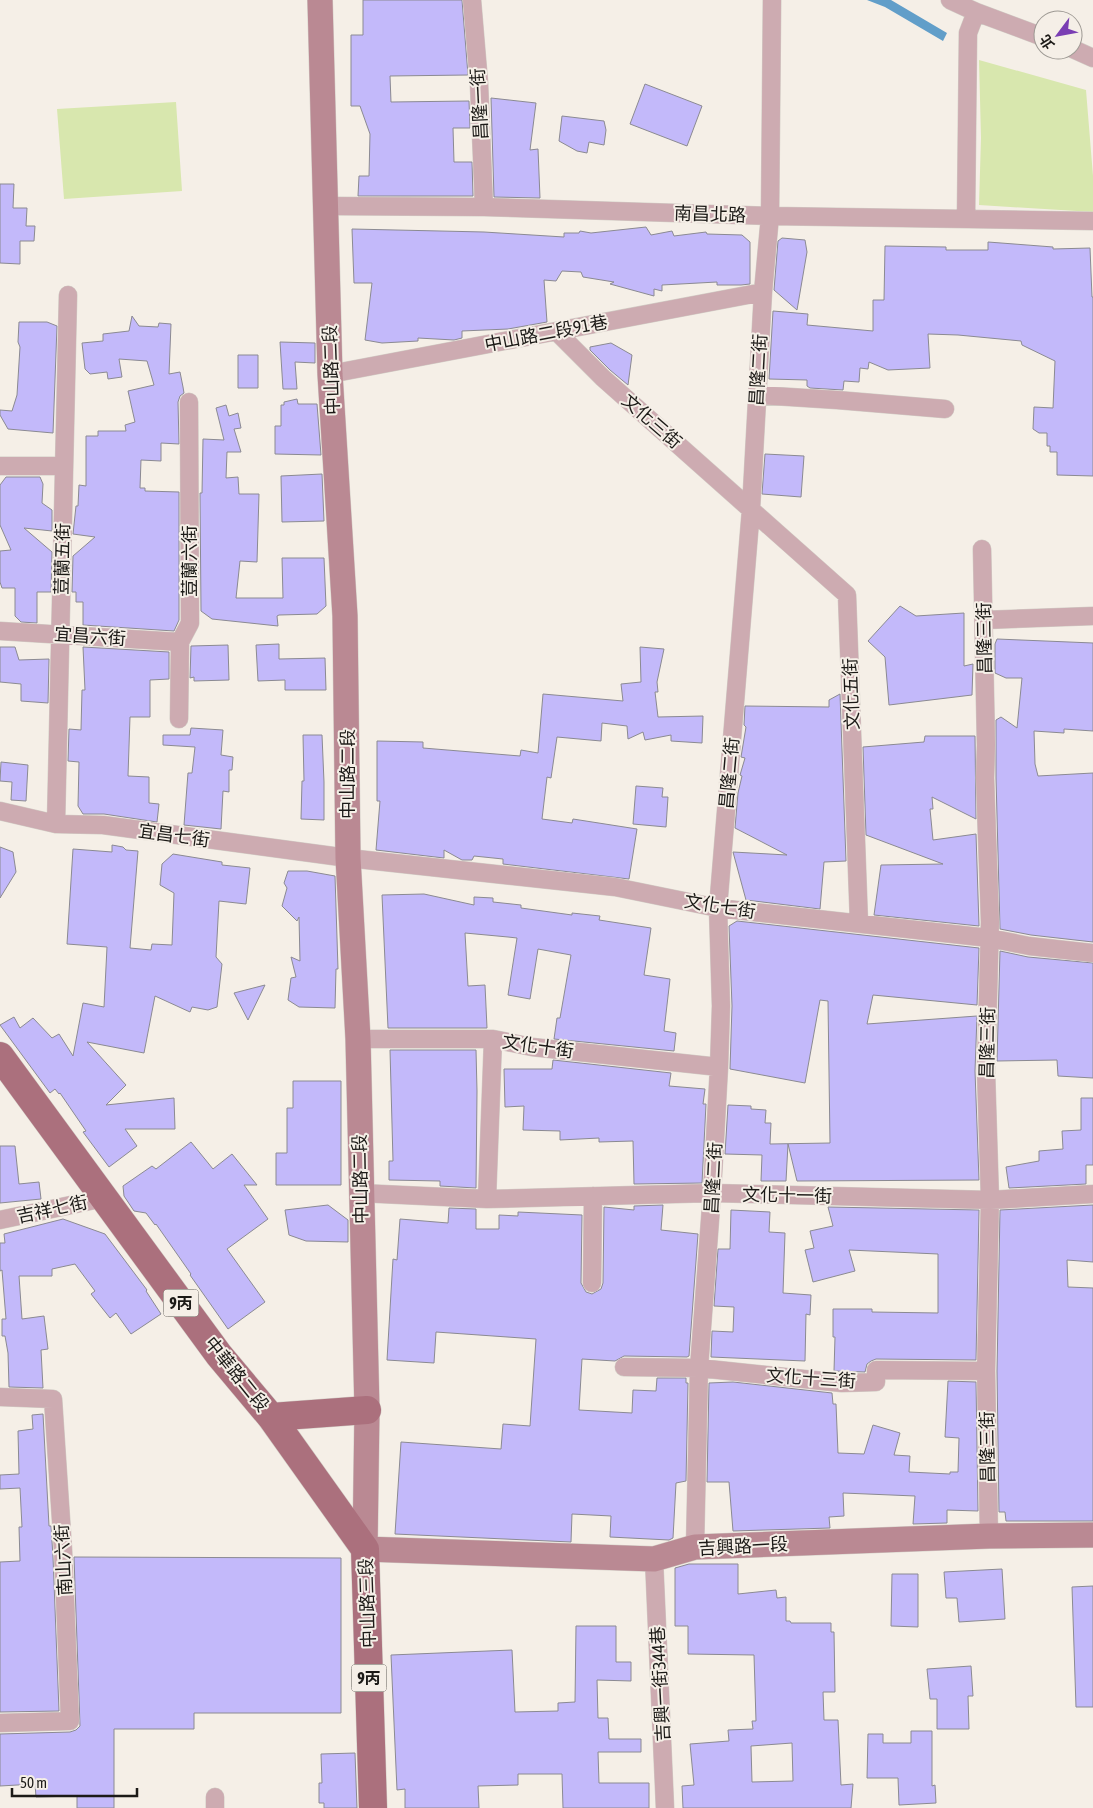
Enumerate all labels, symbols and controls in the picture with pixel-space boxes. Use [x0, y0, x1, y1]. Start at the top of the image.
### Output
north arrow [1033, 10, 1083, 60]
text: 北 [1036, 32, 1057, 52]
street label: 昌隆一街 [467, 67, 491, 141]
street label: 南昌北路 [674, 202, 746, 226]
street label: 中山路二段91巷 [483, 311, 609, 355]
street label: 中山路二段 [319, 325, 343, 415]
street label: 昌隆二街 [746, 333, 770, 407]
street label: 文化三街 [618, 389, 686, 453]
street label: 荳蘭五街 [51, 523, 73, 595]
street label: 荳蘭六街 [179, 525, 200, 597]
street label: 昌隆三街 [973, 602, 995, 674]
street label: 宜昌六街 [53, 623, 127, 649]
street label: 文化五街 [839, 658, 863, 730]
street label: 中山路二段 [337, 729, 358, 819]
street label: 昌隆二街 [715, 736, 743, 810]
street label: 宜昌七街 [137, 820, 211, 850]
street label: 文化七街 [683, 890, 757, 922]
street label: 昌隆三街 [976, 1007, 998, 1079]
street label: 文化十街 [501, 1031, 575, 1061]
street label: 中山路二段 [349, 1134, 371, 1224]
street label: 昌隆二街 [701, 1141, 725, 1215]
street label: 文化十一街 [742, 1184, 832, 1206]
street label: 吉祥七街 [15, 1191, 89, 1227]
road number: 9丙 [164, 1290, 198, 1316]
street label: 中華路二段 [201, 1332, 273, 1416]
street label: 文化十三街 [765, 1364, 857, 1392]
street label: 昌隆三街 [976, 1411, 998, 1483]
street label: 南山六街 [51, 1523, 75, 1597]
street label: 吉興路一段 [698, 1533, 788, 1559]
street label: 中山路三段 [355, 1558, 379, 1648]
street label: 吉興一街344巷 [646, 1626, 674, 1742]
road number: 9丙 [352, 1665, 386, 1692]
scale bar [12, 1766, 138, 1798]
text: 50 m [20, 1774, 47, 1791]

